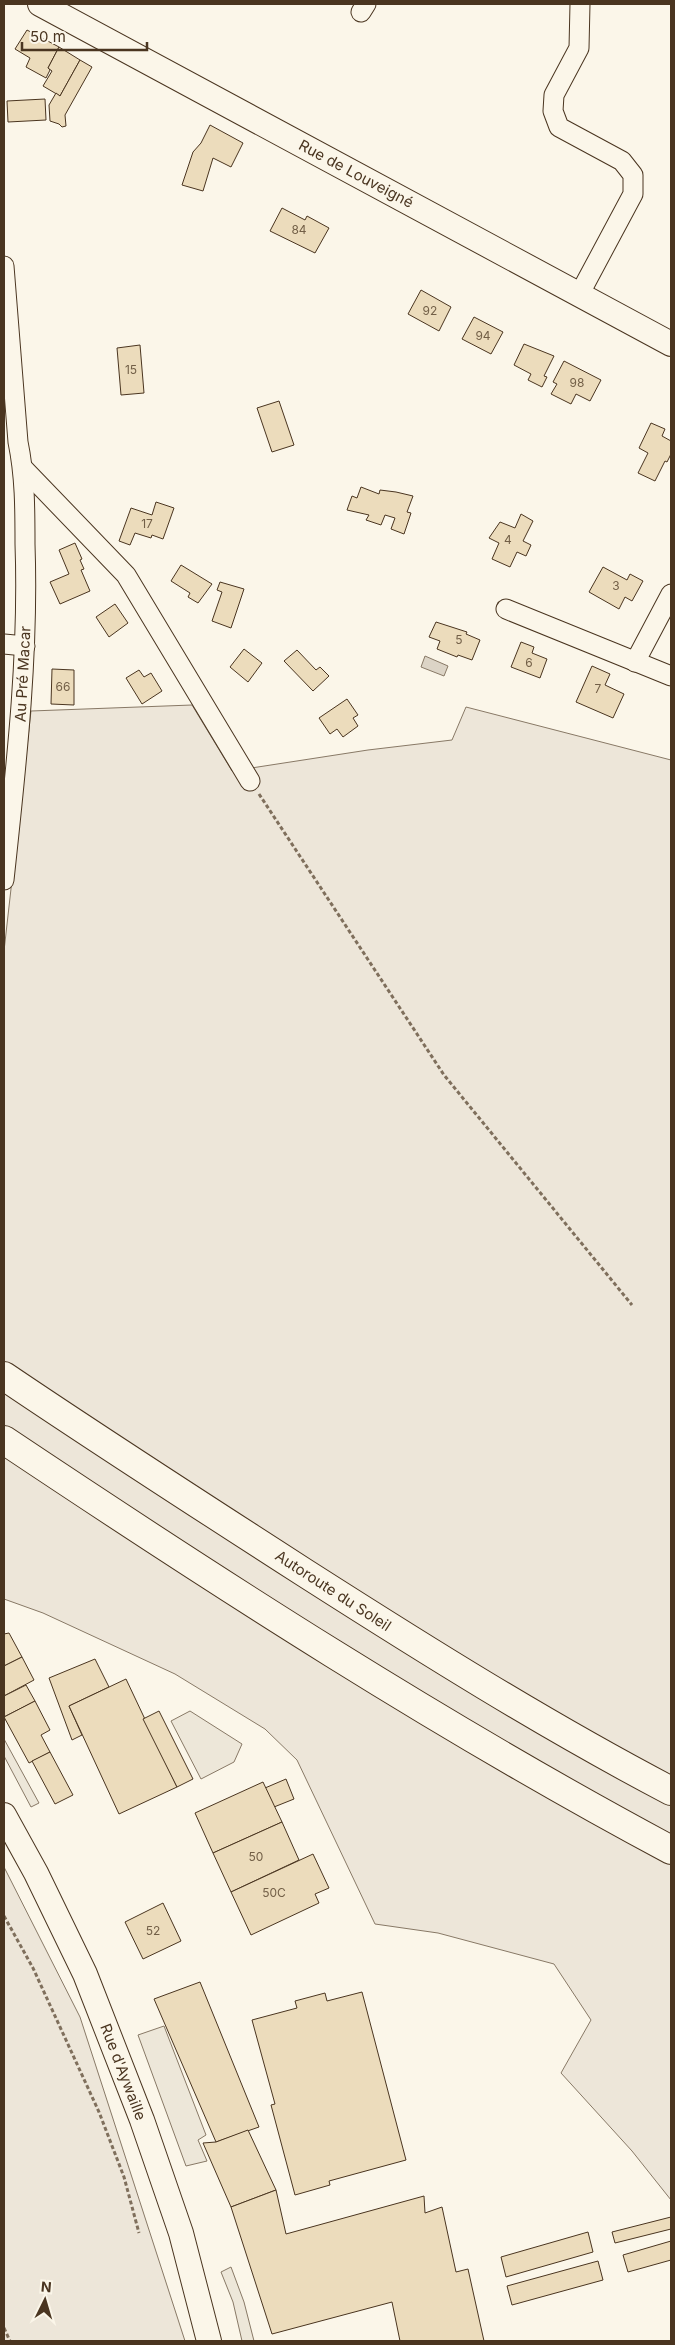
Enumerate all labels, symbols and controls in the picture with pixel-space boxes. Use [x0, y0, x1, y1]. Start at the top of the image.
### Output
scale bar [22, 20, 148, 52]
text: 50 m [30, 27, 66, 46]
street label: Rue de Louveigné [296, 135, 417, 212]
house number: 84 [291, 222, 307, 237]
house number: 92 [423, 303, 437, 318]
house number: 94 [475, 328, 491, 343]
house number: 15 [125, 362, 137, 377]
house number: 98 [570, 375, 584, 390]
house number: 17 [141, 516, 153, 531]
house number: 4 [504, 532, 512, 547]
house number: 3 [612, 578, 620, 593]
street label: Au Pré Macar [10, 625, 35, 722]
house number: 5 [455, 632, 463, 647]
house number: 6 [525, 655, 533, 670]
house number: 66 [56, 679, 70, 694]
house number: 7 [595, 681, 602, 696]
street label: Autoroute du Soleil [272, 1546, 395, 1635]
house number: 50 [249, 1849, 263, 1864]
house number: 50C [262, 1885, 286, 1900]
house number: 52 [146, 1923, 160, 1938]
street label: Rue d'Aywaille [96, 2021, 151, 2123]
north arrow [20, 2275, 70, 2325]
text: N [40, 2278, 52, 2295]

